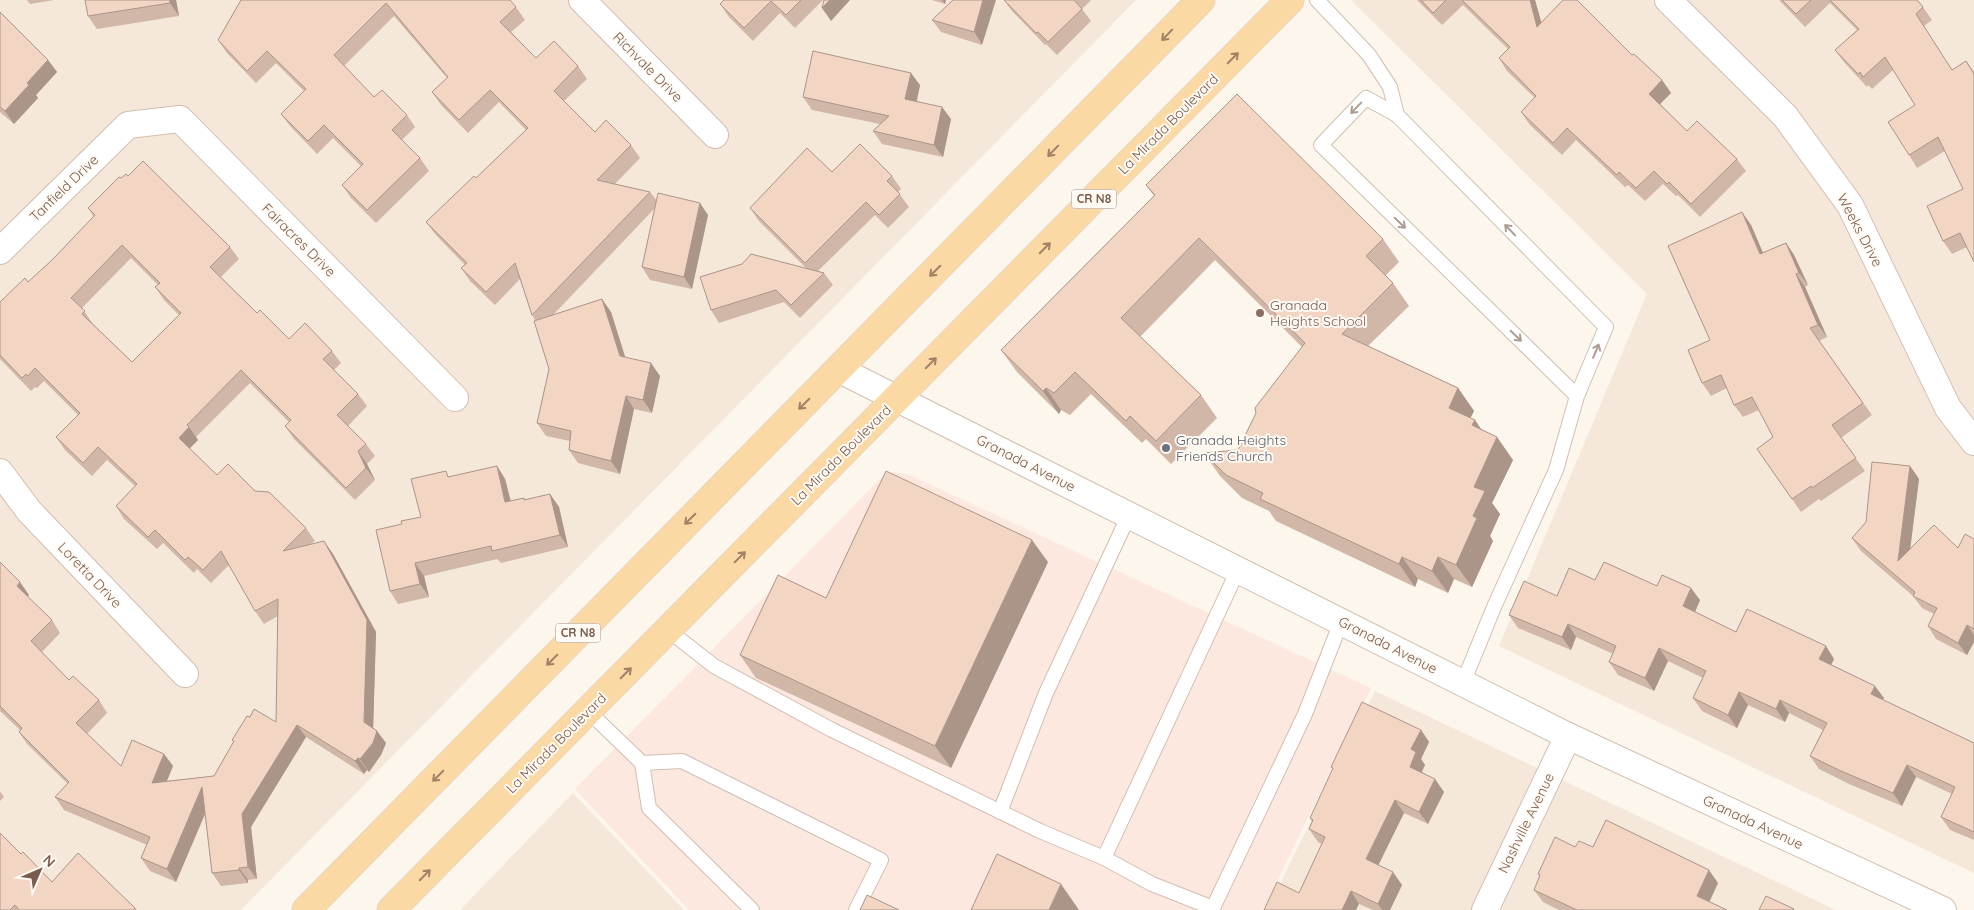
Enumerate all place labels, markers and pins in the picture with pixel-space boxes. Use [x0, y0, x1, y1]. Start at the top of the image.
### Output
place label: Granada Heights School [1270, 296, 1366, 330]
marker: Granada Heights School [1254, 307, 1266, 319]
place label: Granada Heights Friends Church [1176, 431, 1286, 465]
marker: Granada Heights Friends Church [1160, 442, 1172, 454]

